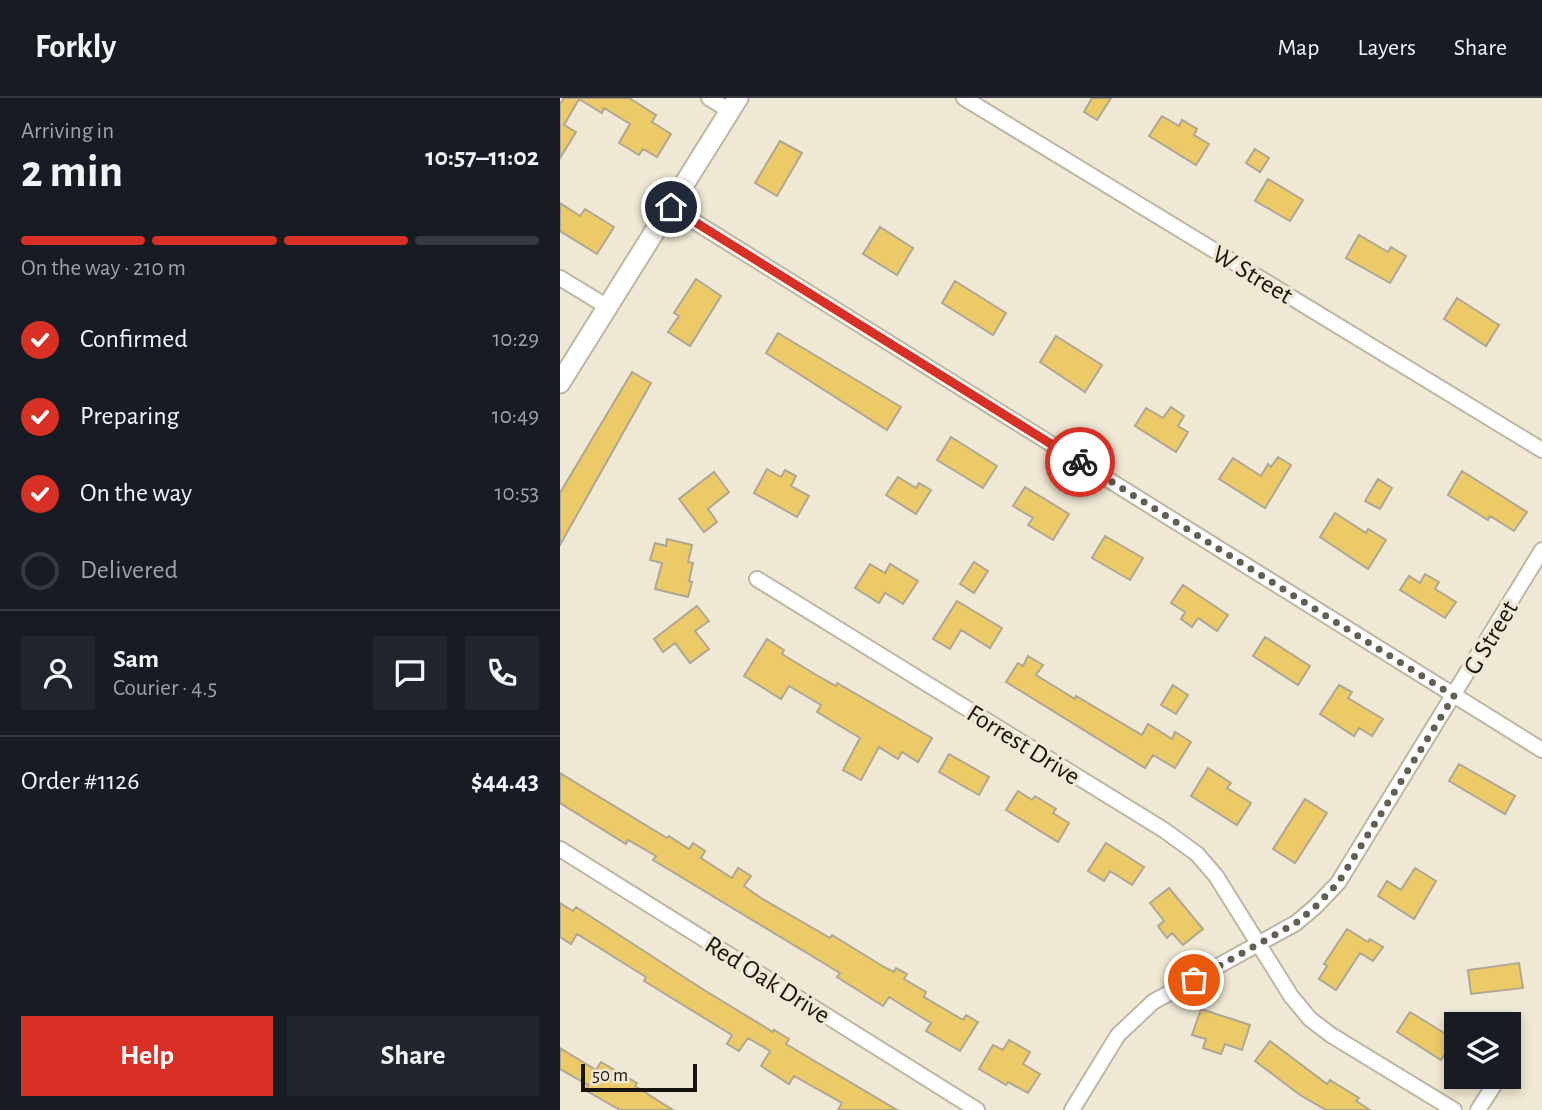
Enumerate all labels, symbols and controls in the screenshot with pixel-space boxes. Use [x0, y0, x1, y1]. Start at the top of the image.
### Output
text: Forkly [35, 31, 116, 64]
text: Map [1277, 36, 1319, 60]
text: Layers [1357, 36, 1416, 60]
text: Share [1454, 36, 1507, 60]
text: Arriving in [21, 120, 114, 143]
text: 10:57–11:02 [425, 144, 539, 170]
text: 2 min [21, 149, 123, 195]
pin [641, 177, 701, 237]
icon: home [652, 188, 690, 226]
street label: W Street [1208, 241, 1297, 309]
text: On the way · 210 m [21, 257, 186, 280]
icon: check [21, 321, 59, 359]
text: Confirmed [80, 326, 188, 352]
text: 10:29 [492, 328, 539, 351]
icon: check [21, 398, 59, 436]
text: Preparing [80, 403, 179, 429]
text: 10:49 [492, 405, 539, 428]
courier [1045, 427, 1115, 497]
icon: bike [1061, 443, 1099, 481]
icon: check [21, 475, 59, 513]
text: On the way [80, 480, 192, 506]
text: 10:53 [495, 482, 539, 505]
text: Delivered [80, 557, 178, 583]
street label: G Street [1459, 596, 1523, 679]
button: person [21, 636, 95, 710]
button: chat [373, 636, 447, 710]
button: phone [465, 636, 539, 710]
text: Sam [113, 646, 159, 672]
text: Courier · 4.5 [113, 677, 217, 700]
street label: Forrest Drive [962, 700, 1085, 790]
text: Order #1126 [21, 768, 139, 794]
text: $44.43 [471, 768, 539, 794]
street label: Red Oak Drive [700, 931, 835, 1028]
pin [1164, 950, 1224, 1010]
icon: bag [1175, 961, 1213, 999]
map controls [1444, 1012, 1521, 1089]
button: layers [1444, 1012, 1521, 1089]
button: Help [21, 1016, 273, 1096]
button: Share [287, 1016, 539, 1096]
scale bar [581, 1061, 696, 1093]
text: 50 m [592, 1066, 628, 1085]

